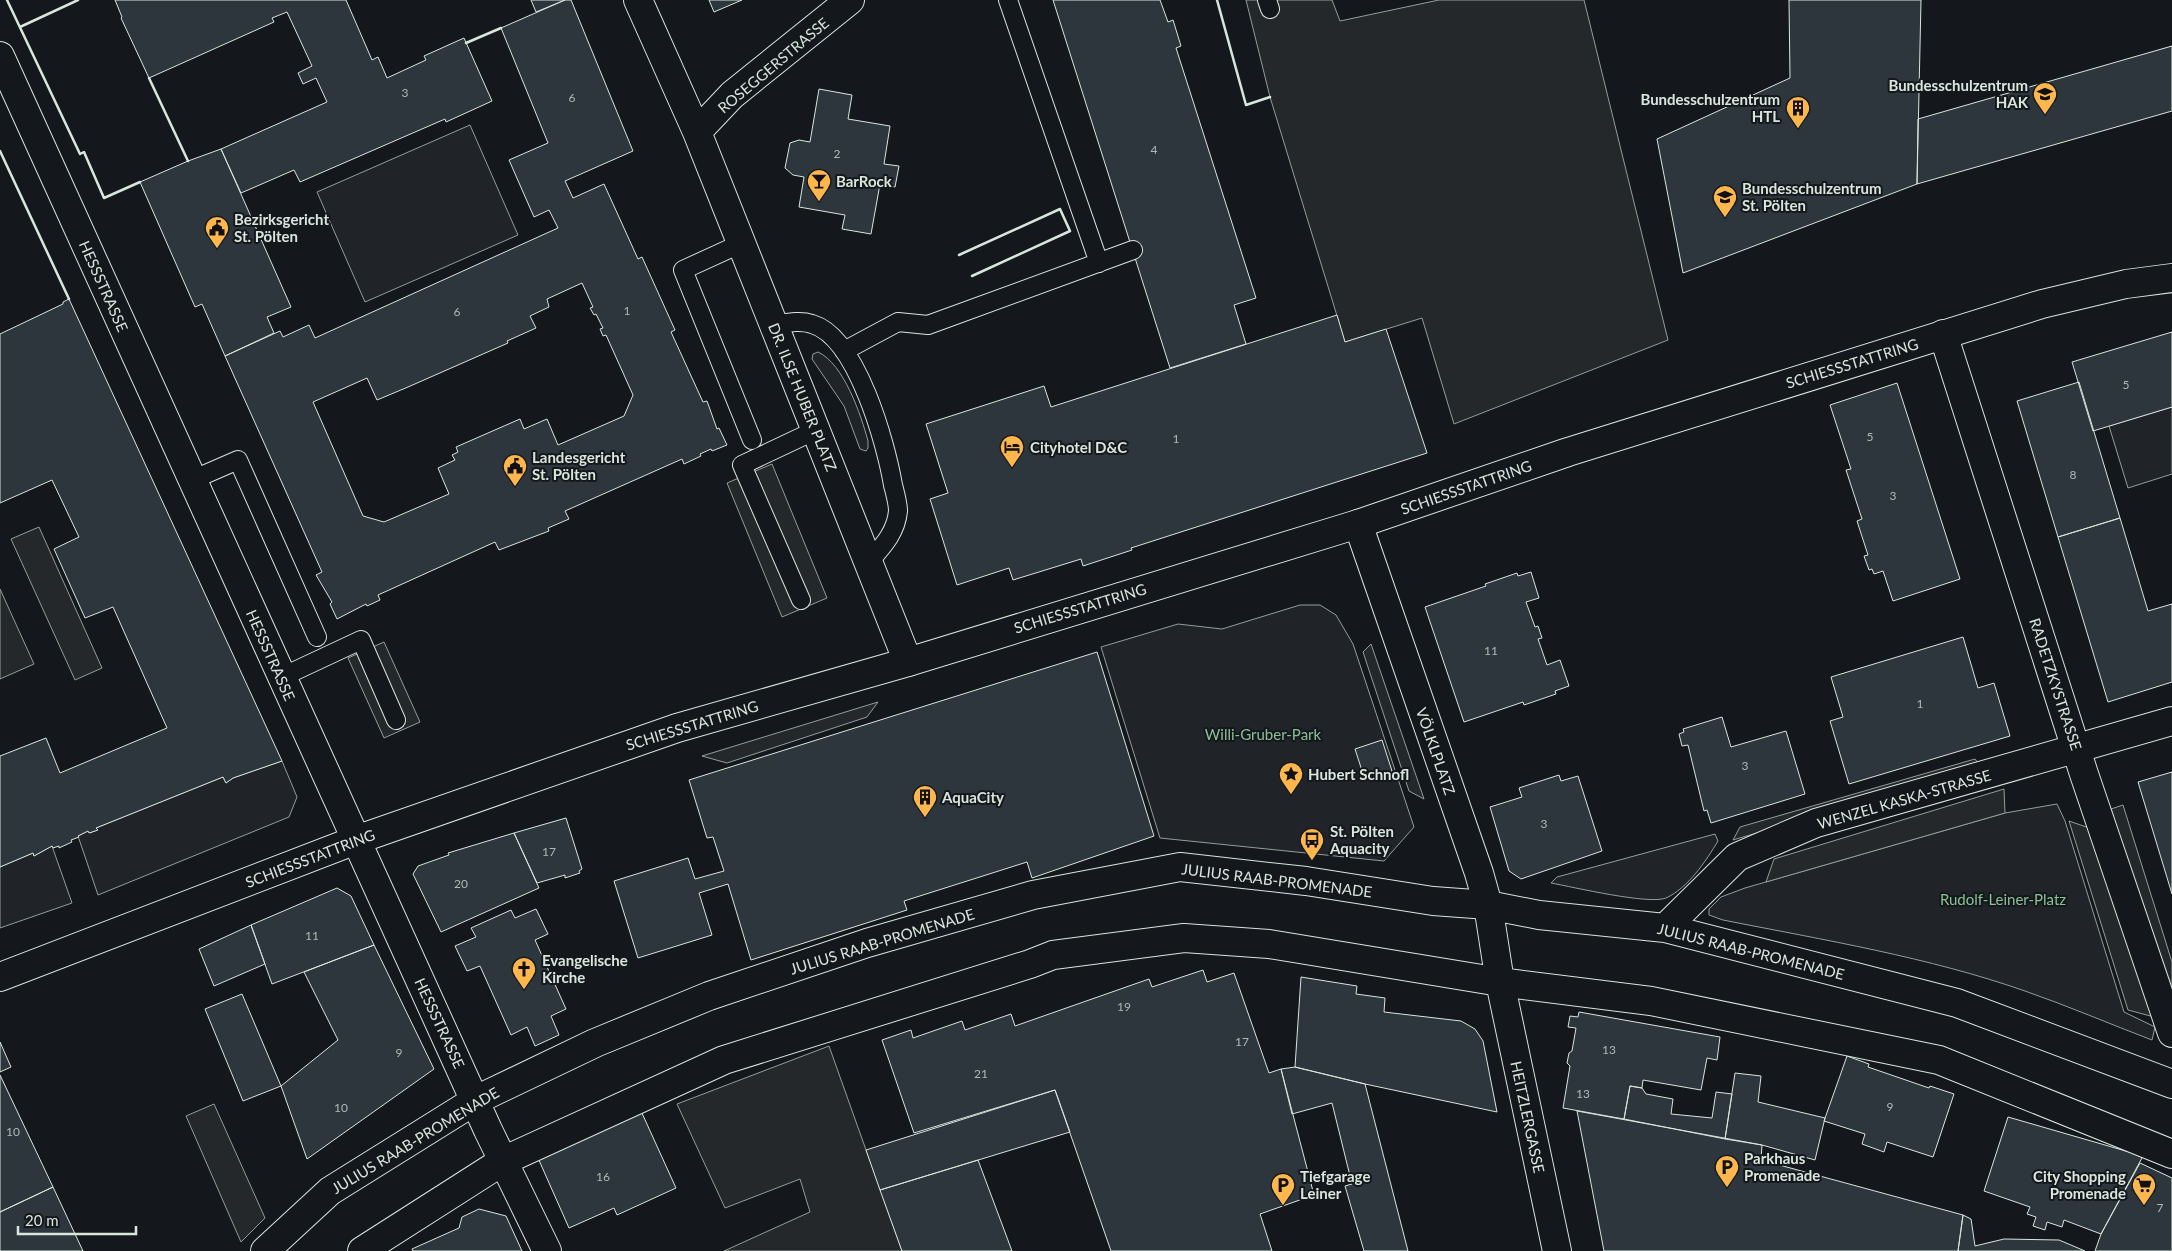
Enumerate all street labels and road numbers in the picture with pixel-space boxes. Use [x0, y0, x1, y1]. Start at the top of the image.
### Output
street label: ROSEGGERSTRASSE [714, 13, 832, 117]
street label: HESSSTRASSE [76, 238, 132, 334]
street label: DR. ILSE HUBER PLATZ [765, 320, 841, 474]
street label: SCHIESSSTATTRING [1784, 334, 1920, 392]
street label: SCHIESSSTATTRING [1398, 456, 1534, 518]
street label: SCHIESSSTATTRING [1012, 579, 1148, 637]
street label: HESSSTRASSE [243, 607, 299, 703]
street label: RADETZKYSTRASSE [2026, 616, 2086, 752]
street label: SCHIESSSTATTRING [624, 696, 760, 754]
street label: VÖLKLPLATZ [1413, 705, 1459, 797]
street label: WENZEL KASKA-STRASSE [1815, 766, 1993, 832]
street label: SCHIESSSTATTRING [243, 825, 377, 891]
street label: JULIUS RAAB-PROMENADE [1181, 859, 1373, 901]
street label: JULIUS RAAB-PROMENADE [788, 904, 976, 978]
street label: JULIUS RAAB-PROMENADE [1656, 919, 1846, 983]
street label: HESSSTRASSE [411, 975, 469, 1071]
street label: HEITZLERGASSE [1507, 1059, 1549, 1175]
street label: JULIUS RAAB-PROMENADE [328, 1083, 502, 1197]

